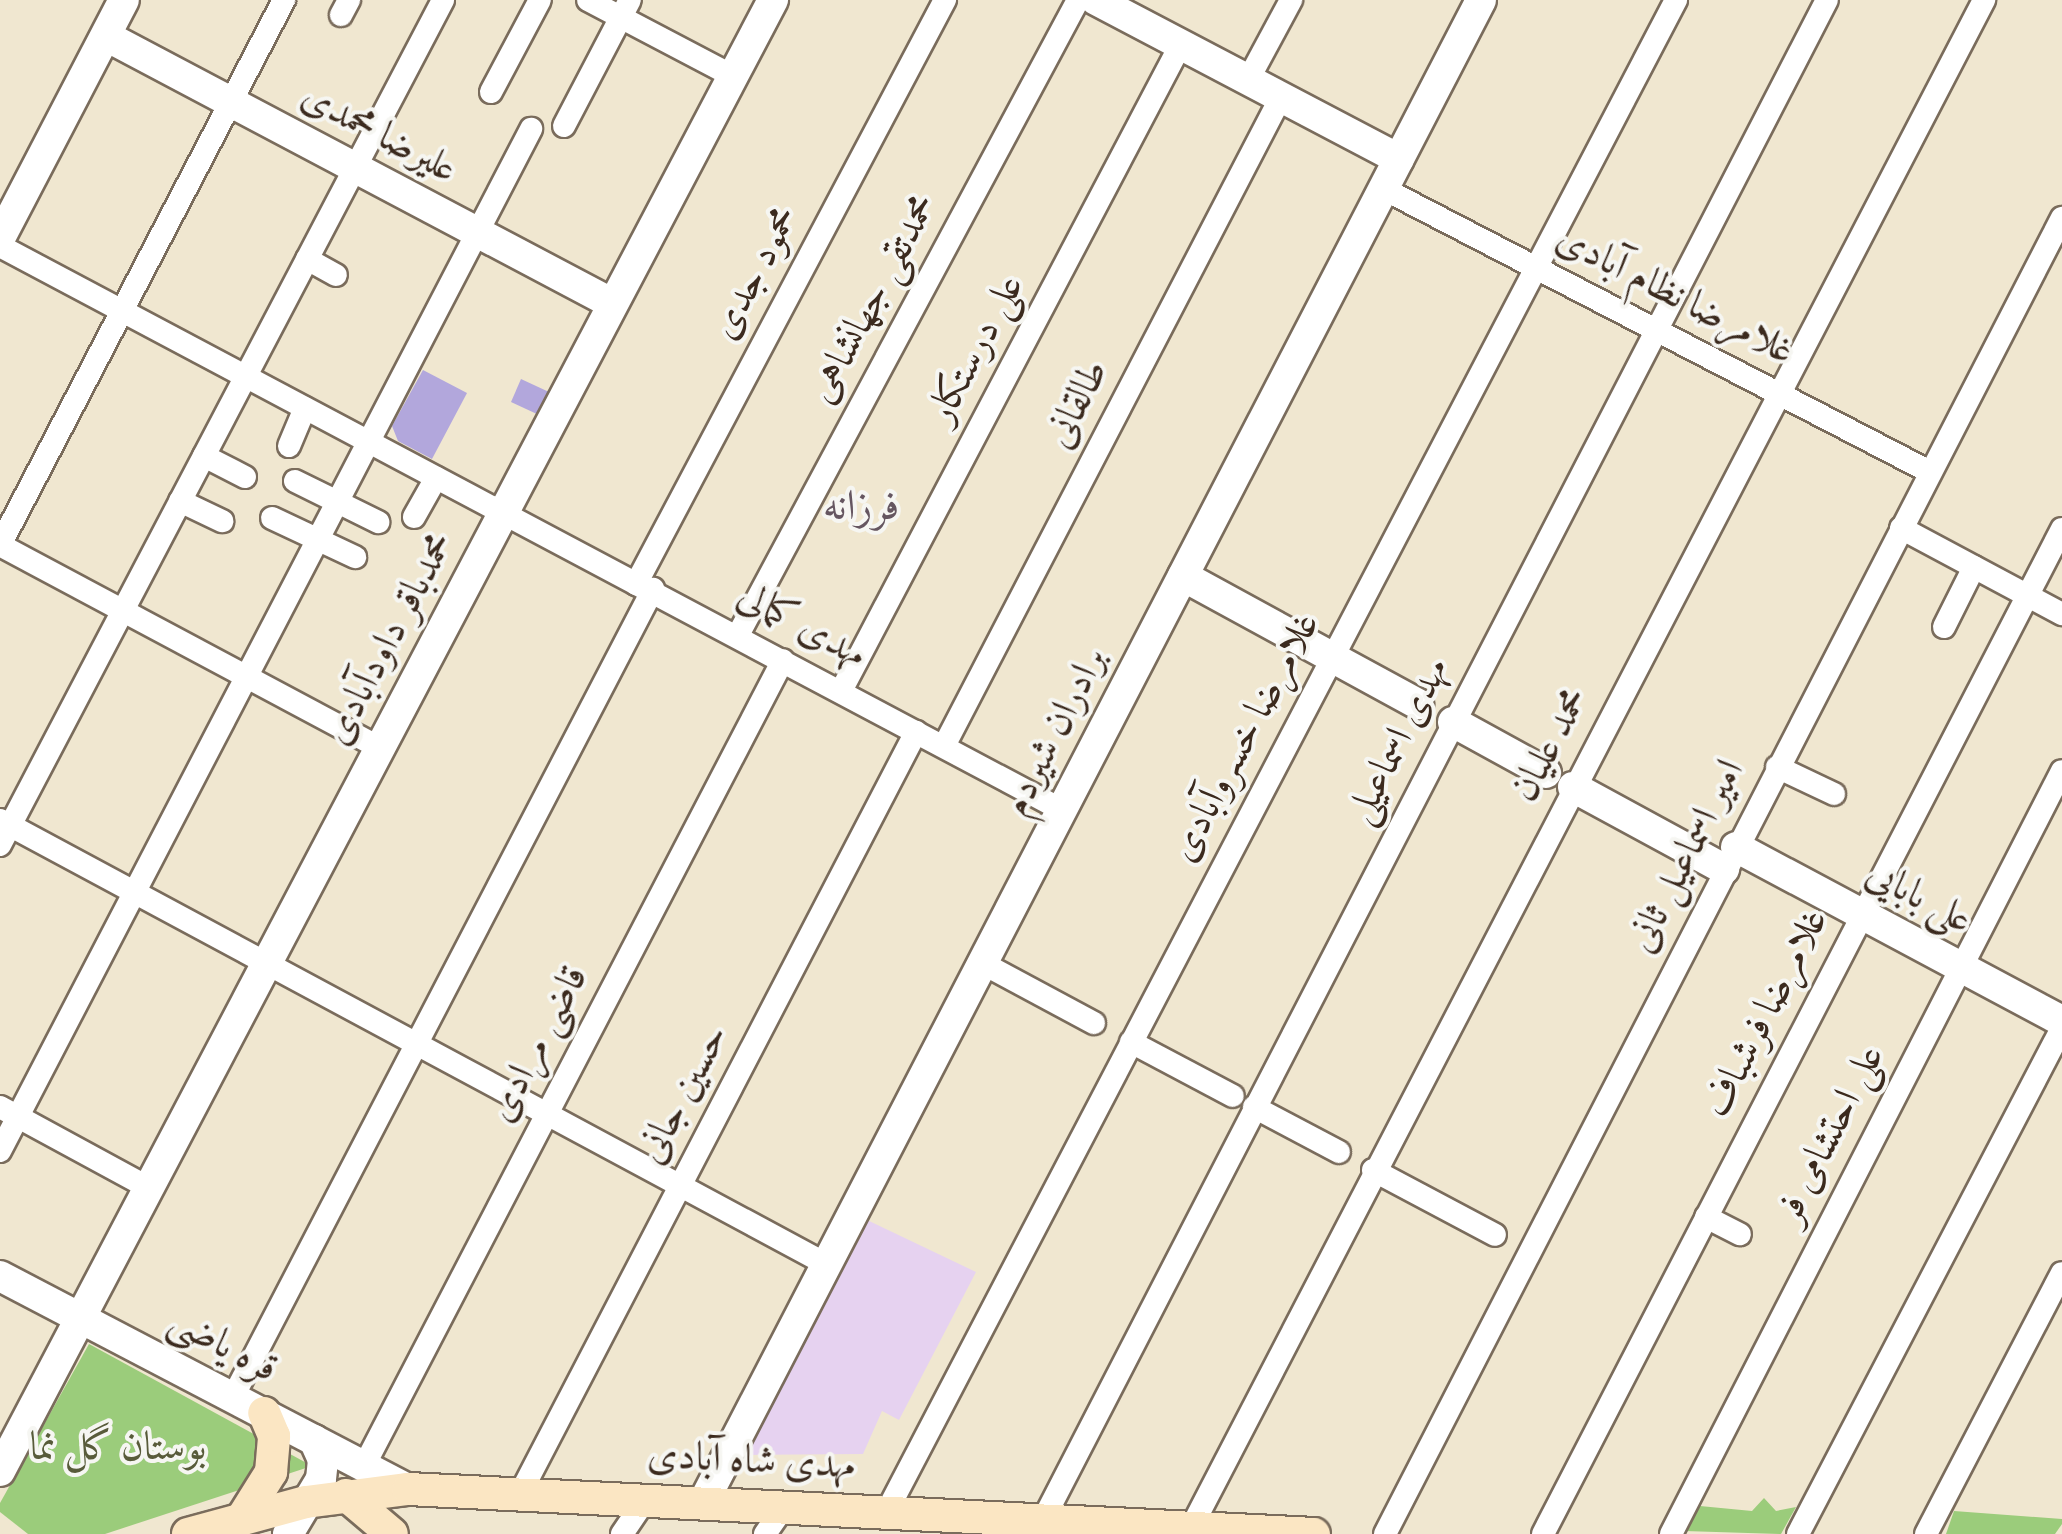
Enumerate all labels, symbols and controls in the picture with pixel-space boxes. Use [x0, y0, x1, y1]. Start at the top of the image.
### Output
street label: علیرضا محمدی [292, 74, 464, 196]
street label: محمدتقی جهانشاهی [800, 187, 950, 413]
street label: محمود جدی [702, 200, 812, 348]
street label: غلامرضا نظام آبادی [1547, 216, 1801, 378]
street label: علی درستکار [919, 267, 1037, 433]
street label: طالقانی [1037, 353, 1121, 457]
district label: فرزانه [823, 484, 899, 534]
street label: محمدباقر داودآبادی [315, 526, 467, 754]
street label: مهدی کمالی [728, 573, 874, 681]
street label: غلامرضا خسروآبادی [1161, 605, 1333, 871]
street label: برادران شیردم [994, 641, 1120, 825]
street label: مهدی اسماعیلی [1338, 651, 1462, 833]
street label: محمد علیان [1502, 681, 1602, 811]
street label: امیر اسماعیل ثانی [1619, 753, 1757, 961]
street label: علی بابایی [1857, 851, 1979, 947]
street label: غلامرضا فرشباف [1695, 901, 1841, 1127]
street label: قاضی مرادی [479, 959, 601, 1131]
street label: حسین جانی [628, 1017, 742, 1173]
street label: علی احتشامی فر [1767, 1038, 1897, 1232]
street label: قره یاضی [159, 1299, 285, 1395]
park label: بوستان گل نما [29, 1426, 207, 1474]
street label: مهدی شاه آبادی [646, 1434, 856, 1492]

